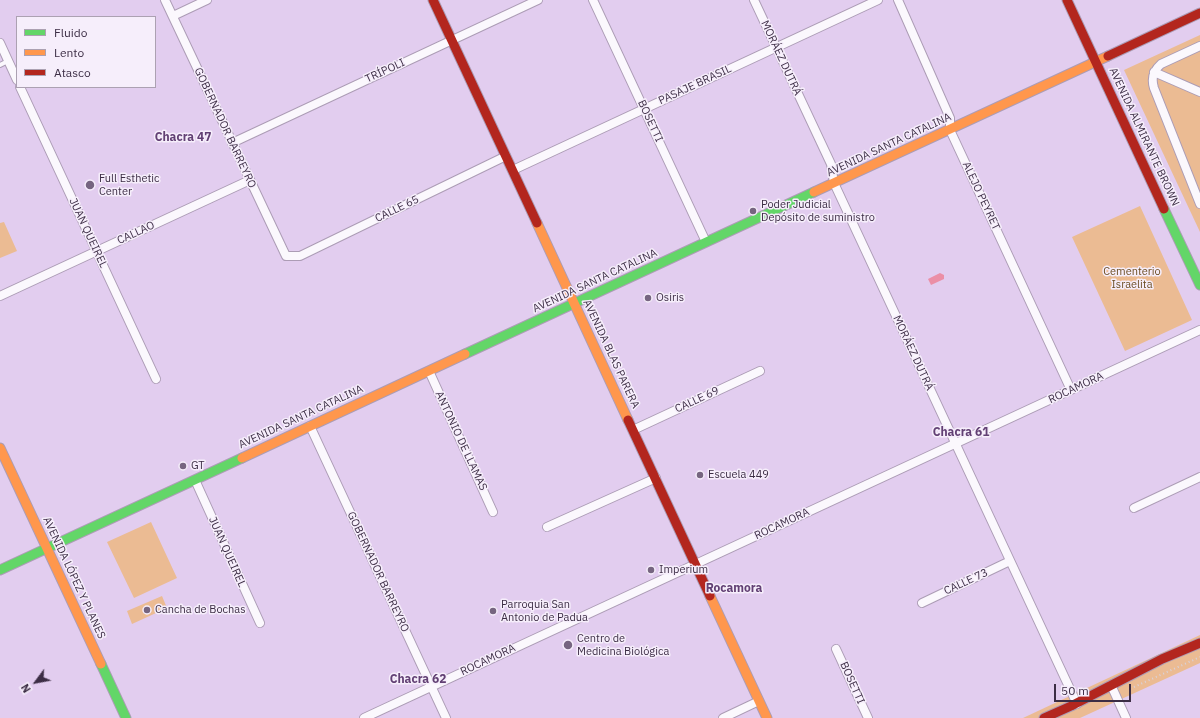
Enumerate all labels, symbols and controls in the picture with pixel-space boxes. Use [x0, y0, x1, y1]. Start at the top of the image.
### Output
legend [16, 16, 156, 88]
street label: MORÁEZ DUTRÁ [758, 18, 804, 98]
text: Fluido [54, 25, 87, 40]
text: Lento [54, 45, 84, 60]
street label: TRÍPOLI [363, 56, 407, 86]
street label: PASAJE BRASIL [656, 62, 734, 108]
text: Atasco [54, 65, 91, 80]
street label: GOBERNADOR BARREYRO [191, 66, 259, 190]
street label: AVENIDA ALMIRANTE BROWN [1106, 66, 1182, 208]
street label: BOSETTI [635, 98, 665, 144]
street label: AVENIDA SANTA CATALINA [825, 110, 953, 180]
district label: Chacra 47 [155, 131, 211, 145]
street label: ALEJO PEYRET [959, 160, 1003, 232]
place label: Full Esthetic Center [99, 172, 160, 198]
marker: Full Esthetic Center [84, 179, 96, 191]
street label: CALLE 65 [373, 193, 421, 225]
street label: JUAN QUEIREL [66, 196, 110, 270]
place label: Poder Judicial Depósito de suministro [761, 198, 875, 224]
marker: Poder Judicial Depósito de suministro [748, 206, 758, 216]
street label: CALLAO [115, 219, 157, 247]
street label: AVENIDA SANTA CATALINA [531, 246, 659, 316]
park label: Cementerio Israelita [1103, 265, 1161, 291]
place label: Osiris [656, 291, 684, 305]
marker: Osiris [643, 293, 653, 303]
street label: AVENIDA BLAS PARERA [580, 298, 642, 410]
street label: MORÁEZ DUTRÁ [890, 313, 936, 393]
street label: ROCAMORA [1046, 369, 1106, 407]
street label: AVENIDA SANTA CATALINA [237, 382, 365, 452]
street label: CALLE 69 [673, 384, 721, 416]
street label: ANTONIO DE LLAMAS [432, 389, 490, 493]
district label: Chacra 61 [933, 426, 989, 440]
place label: GT [191, 459, 205, 473]
marker: GT [178, 461, 188, 471]
place label: Escuela 449 [708, 468, 769, 482]
marker: Escuela 449 [695, 470, 705, 480]
street label: ROCAMORA [752, 505, 812, 543]
street label: GOBERNADOR BARREYRO [344, 510, 412, 634]
street label: AVENIDA LÓPEZ Y PLANES [40, 515, 108, 641]
street label: JUAN QUEIREL [206, 515, 248, 589]
place label: Imperium [659, 563, 708, 577]
marker: Imperium [646, 565, 656, 575]
street label: CALLE 73 [942, 566, 990, 598]
district label: Rocamora [706, 582, 762, 596]
place label: Parroquia San Antonio de Padua [501, 598, 588, 624]
place label: Cancha de Bochas [155, 603, 246, 617]
marker: Cancha de Bochas [142, 605, 152, 615]
marker: Parroquia San Antonio de Padua [488, 606, 498, 616]
place label: Centro de Medicina Biológica [577, 632, 669, 658]
marker: Centro de Medicina Biológica [562, 639, 574, 651]
street label: ROCAMORA [458, 641, 518, 679]
street label: BOSETTI [837, 660, 867, 706]
north arrow [16, 662, 56, 702]
district label: Chacra 62 [390, 673, 446, 687]
scale bar [1056, 676, 1133, 702]
text: N [18, 681, 34, 695]
text: 50 m [1061, 683, 1089, 698]

